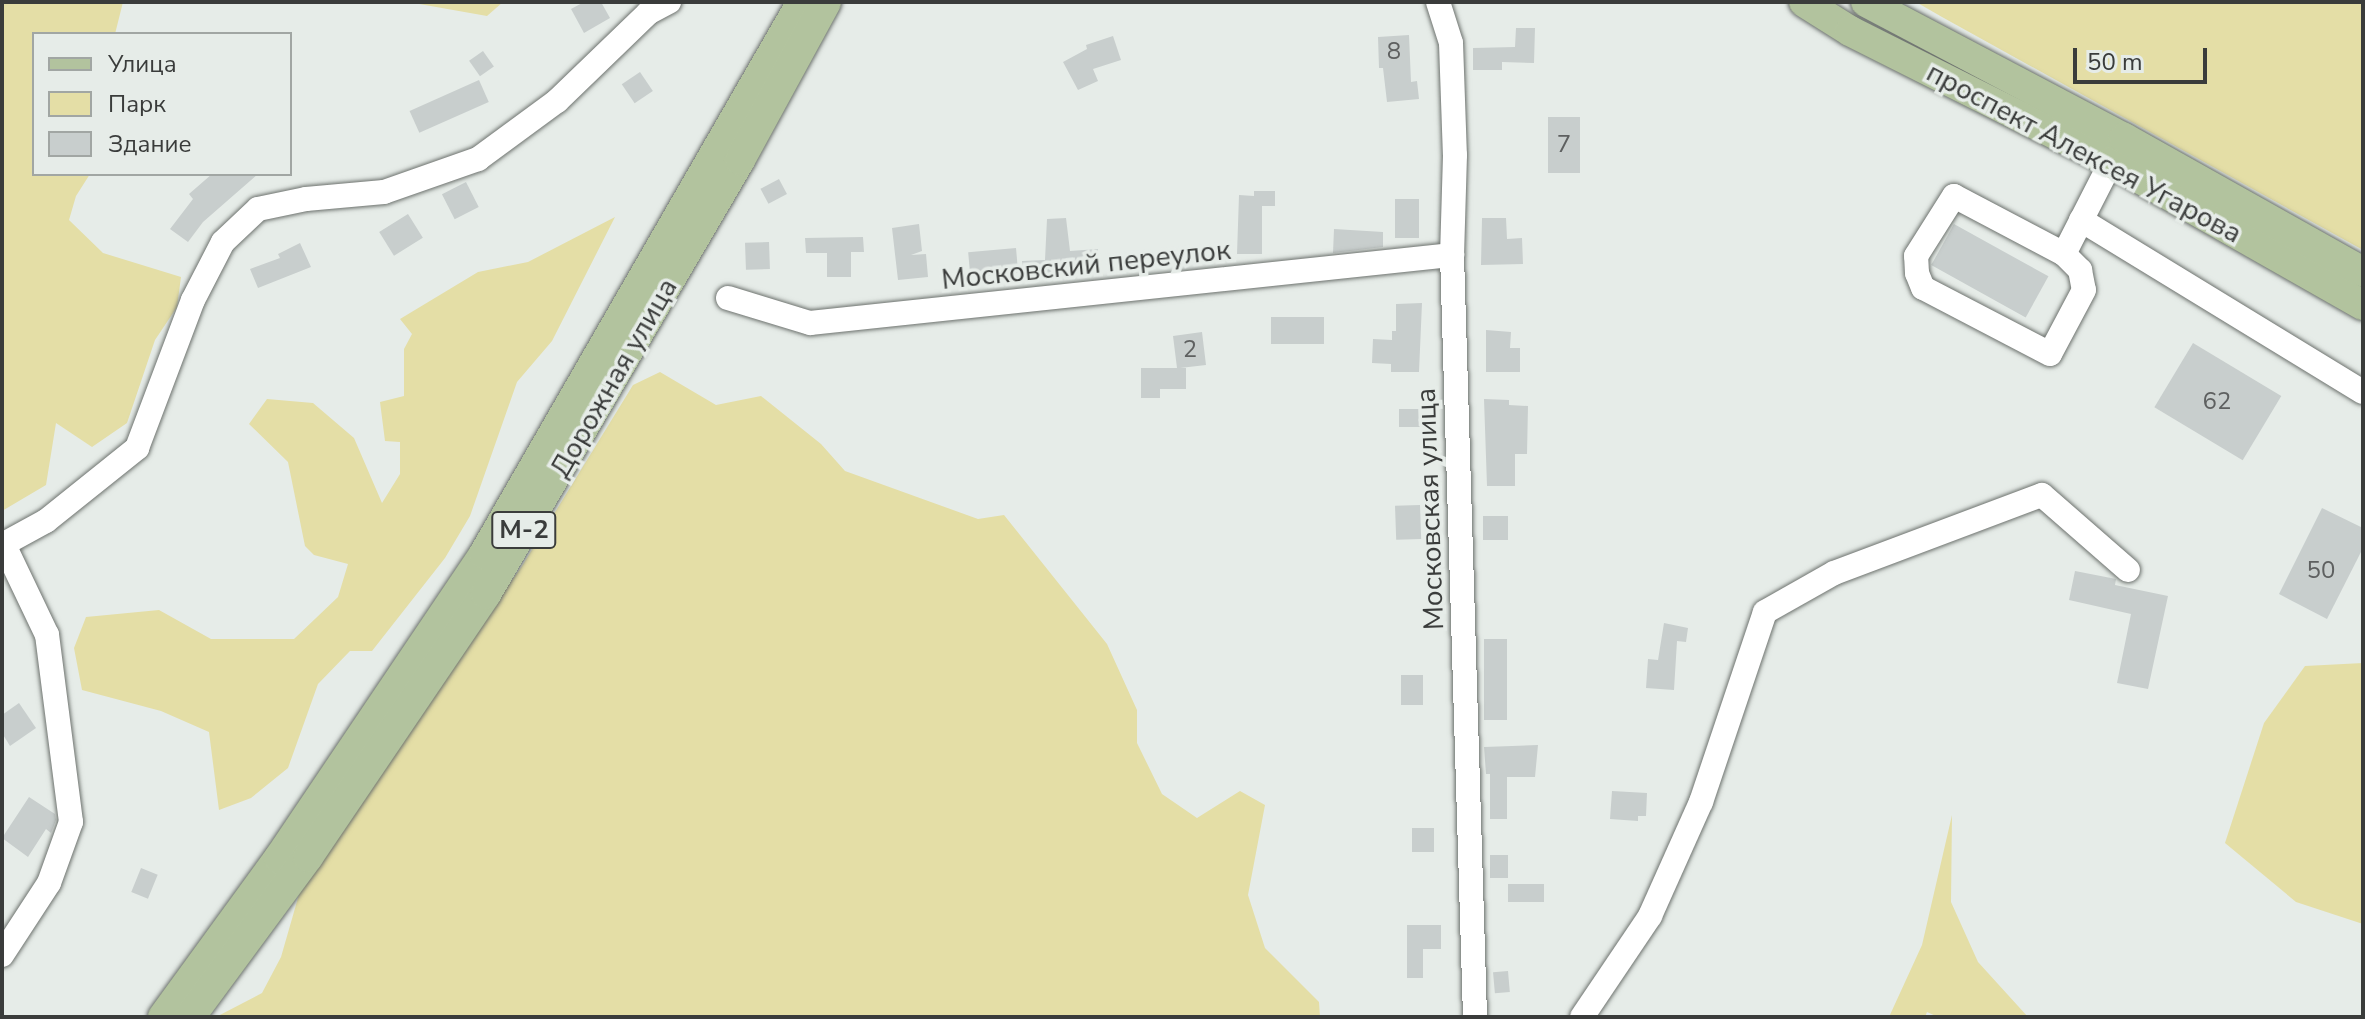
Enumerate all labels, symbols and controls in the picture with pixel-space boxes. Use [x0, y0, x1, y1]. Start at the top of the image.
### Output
legend [32, 32, 292, 176]
scale bar [2077, 32, 2211, 82]
house number: 8 [1387, 38, 1401, 66]
text: 50 m [2087, 46, 2143, 78]
text: Улица [108, 48, 177, 80]
street label: проспект Алексея Угарова [1921, 56, 2247, 250]
text: Парк [108, 88, 166, 120]
text: Здание [108, 128, 192, 160]
house number: 7 [1557, 131, 1571, 159]
street label: Московский переулок [940, 233, 1232, 297]
street label: Дорожная улица [543, 273, 685, 483]
house number: 2 [1183, 336, 1197, 364]
street label: Московская улица [1409, 387, 1451, 631]
house number: 62 [2203, 388, 2231, 416]
road number: М-2 [490, 508, 558, 552]
house number: 50 [2307, 557, 2335, 585]

